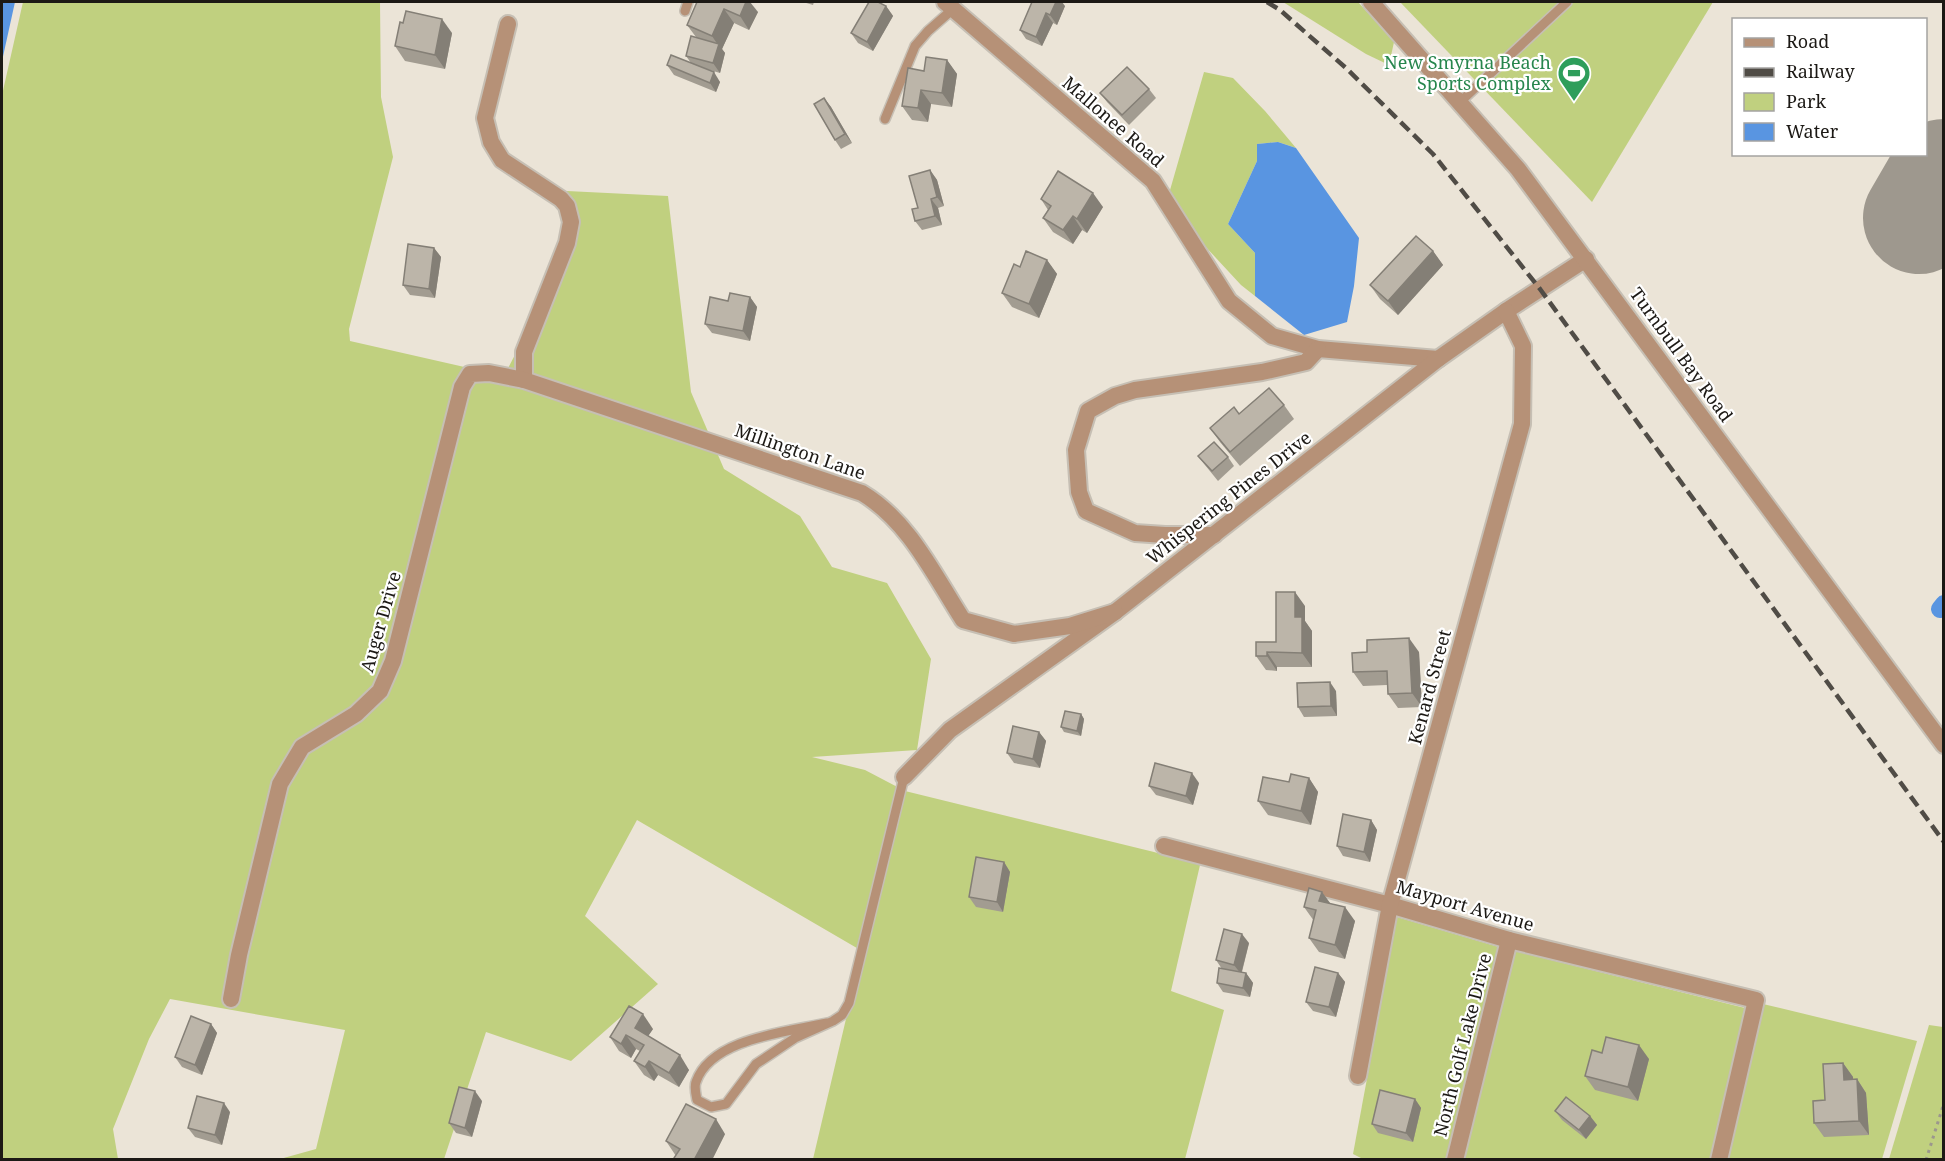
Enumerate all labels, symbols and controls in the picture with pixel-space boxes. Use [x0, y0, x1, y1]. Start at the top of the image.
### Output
legend [1732, 18, 1927, 156]
text: Road [1786, 29, 1829, 53]
place label: New Smyrna Beach Sports Complex [1384, 50, 1552, 95]
sports icon: New Smyrna Beach Sports Complex [1556, 55, 1592, 102]
text: Railway [1786, 59, 1856, 83]
street label: Mallonee Road [1058, 70, 1170, 172]
text: Park [1786, 89, 1826, 113]
text: Water [1786, 119, 1839, 143]
street label: Turnbull Bay Road [1625, 282, 1739, 426]
street label: Millington Lane [732, 417, 869, 485]
street label: Whispering Pines Drive [1141, 425, 1316, 569]
street label: Auger Drive [354, 569, 406, 675]
street label: Kenard Street [1402, 627, 1456, 747]
street label: Mayport Avenue [1394, 874, 1537, 936]
street label: North Golf Lake Drive [1428, 950, 1496, 1139]

